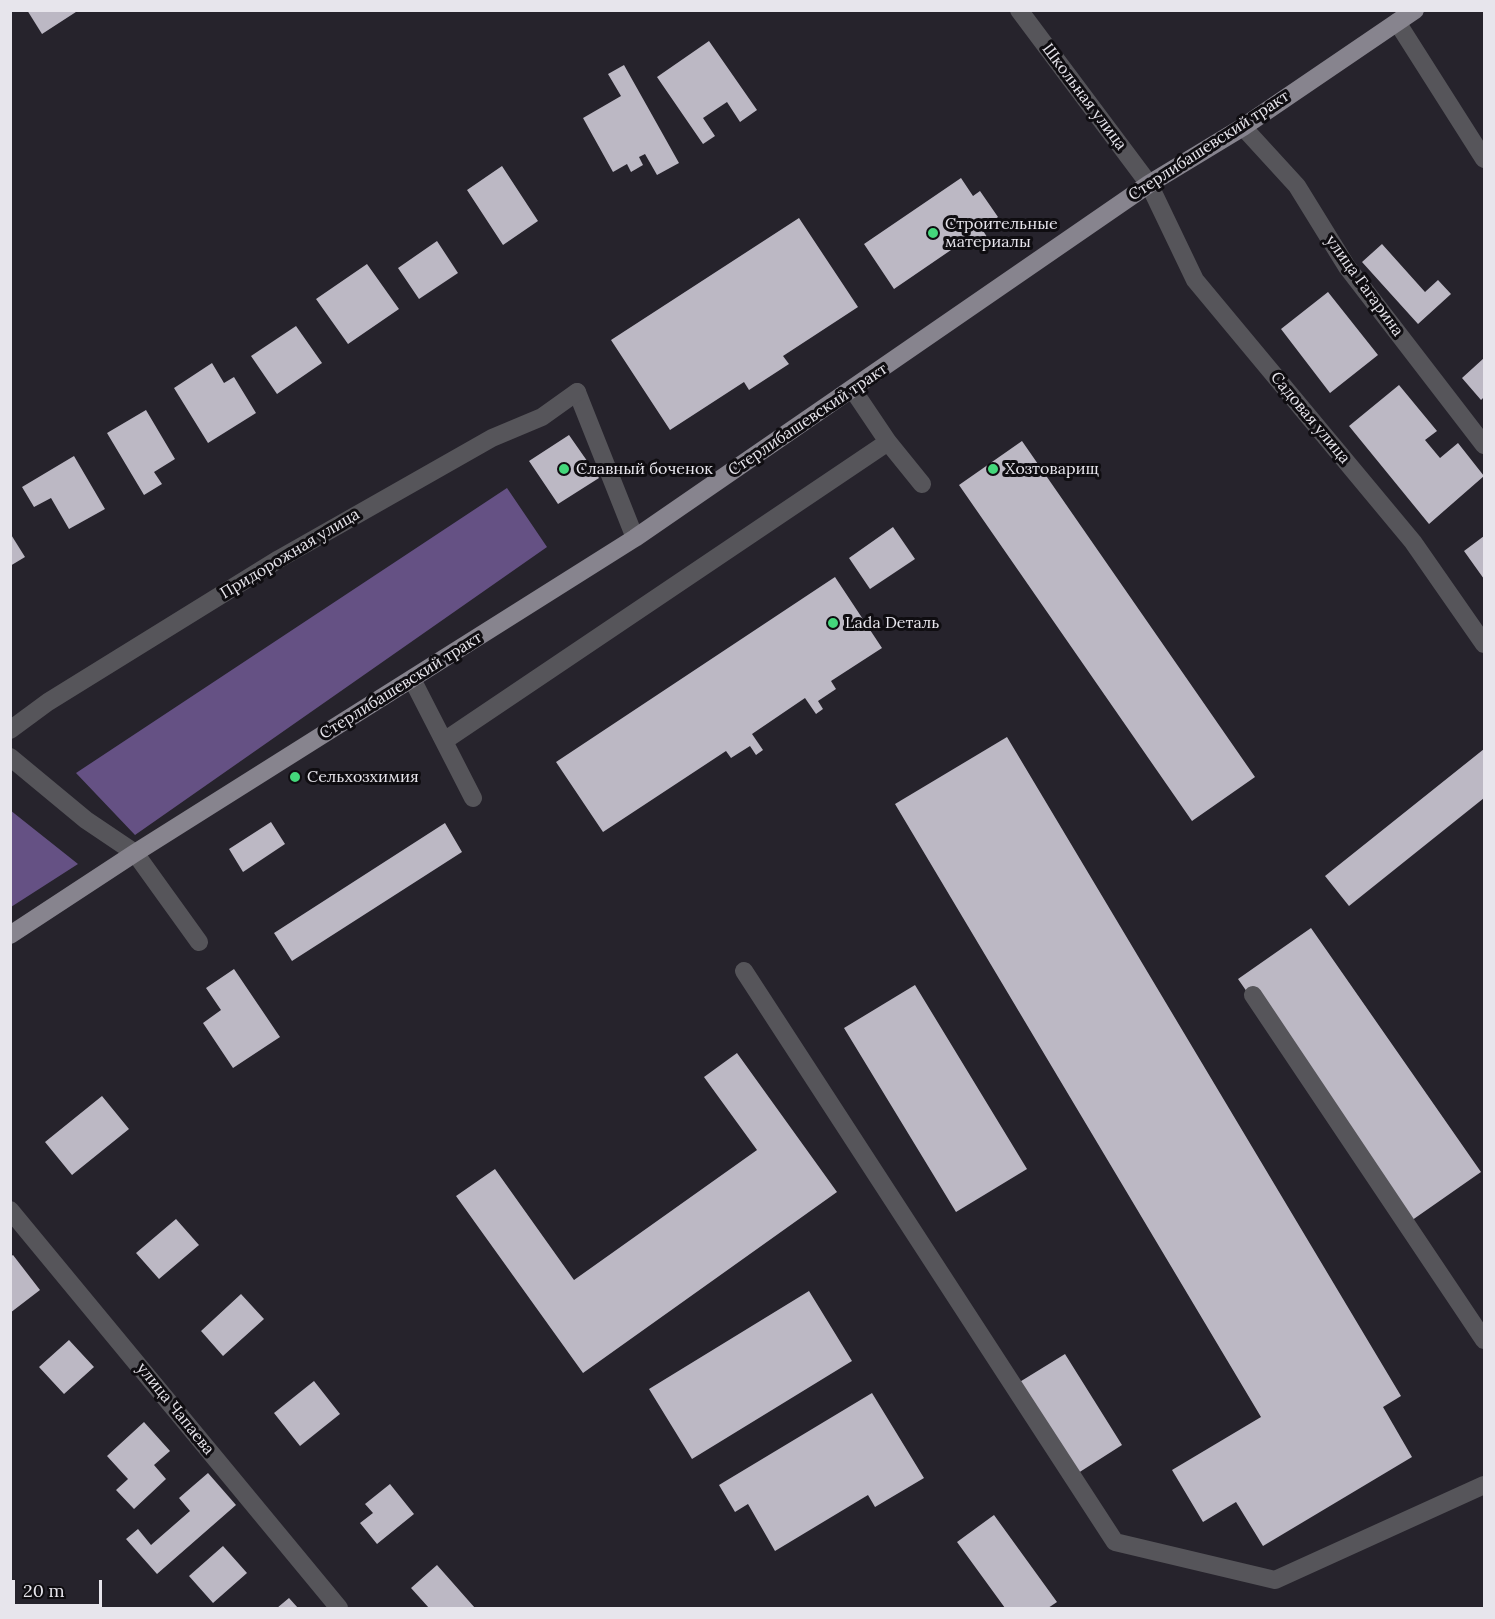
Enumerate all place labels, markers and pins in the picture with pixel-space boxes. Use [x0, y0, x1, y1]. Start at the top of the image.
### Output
place label: Строительные материалы [945, 214, 1058, 252]
marker: Строительные материалы [926, 226, 940, 240]
place label: Славный боченок [576, 459, 713, 479]
place label: Хозтоварищ [1005, 459, 1099, 479]
marker: Славный боченок [557, 462, 571, 476]
marker: Хозтоварищ [986, 462, 1000, 476]
place label: Lada Dеталь [845, 613, 939, 633]
marker: Lada Dеталь [826, 616, 840, 630]
place label: Сельхозхимия [307, 767, 419, 787]
marker: Сельхозхимия [288, 770, 302, 784]

